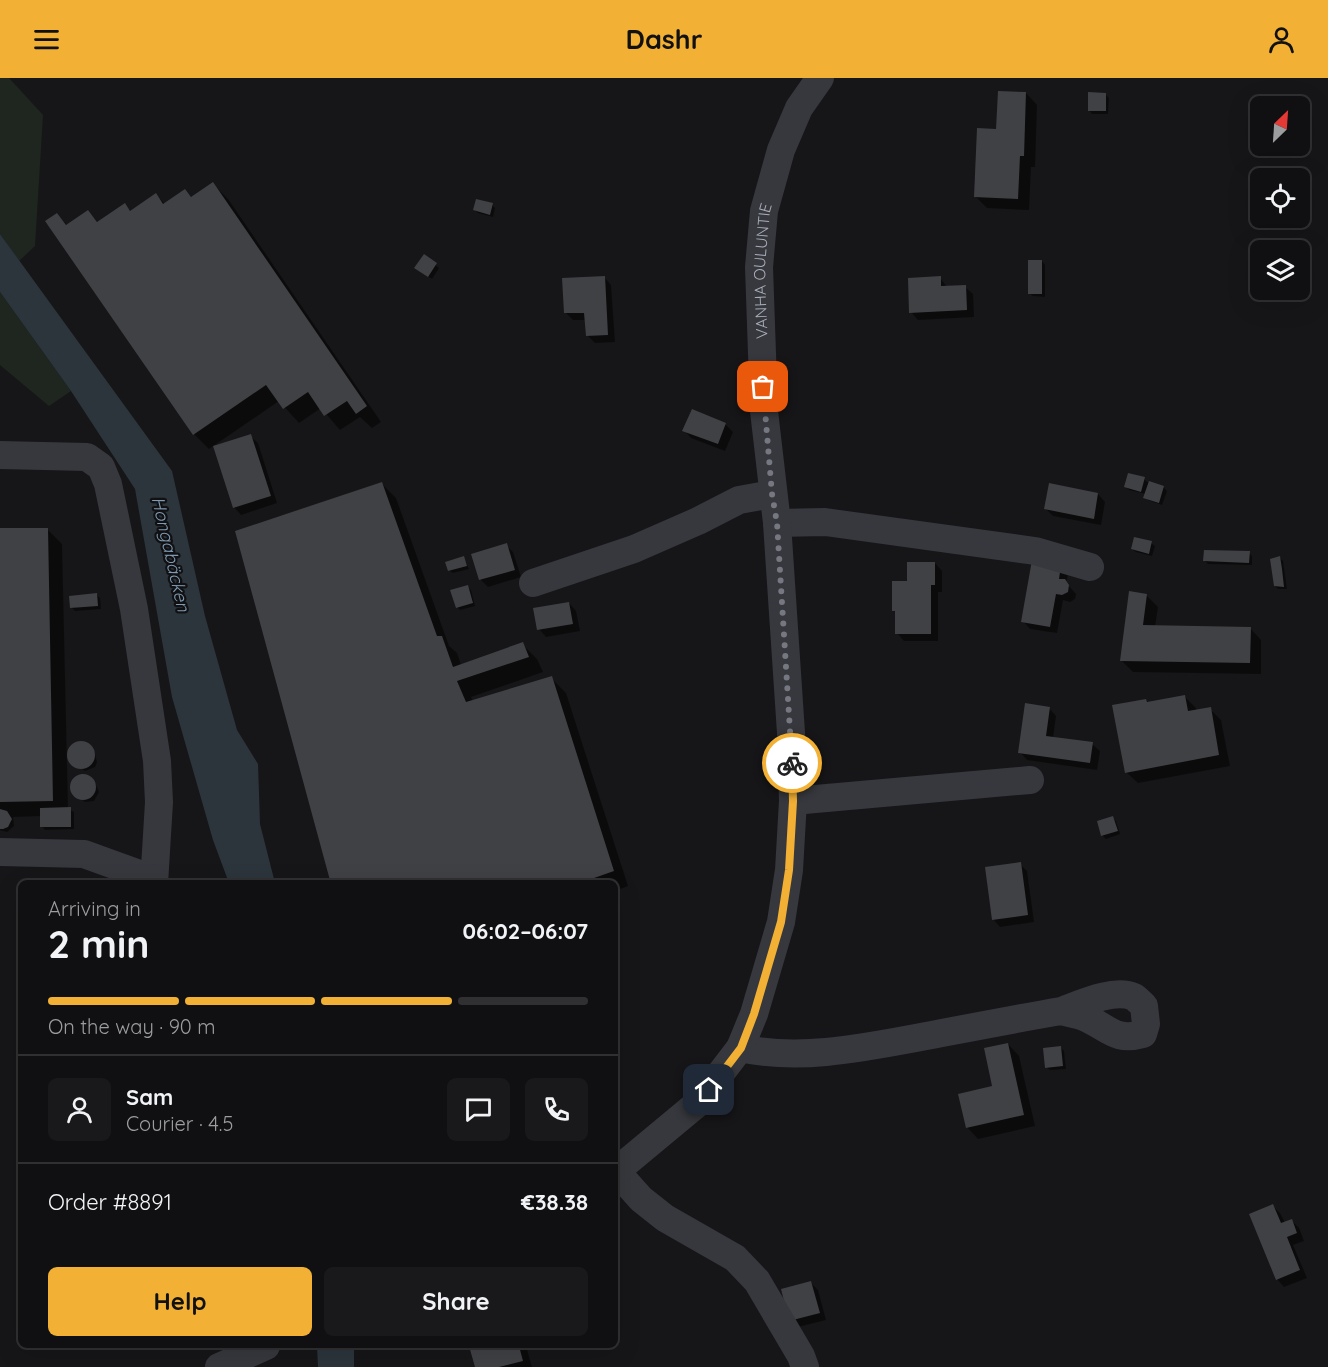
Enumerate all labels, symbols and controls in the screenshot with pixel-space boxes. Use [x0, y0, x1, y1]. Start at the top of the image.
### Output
text: Dashr [626, 22, 702, 56]
icon: menu [30, 23, 63, 56]
icon: person [1265, 23, 1298, 56]
north arrow [1250, 96, 1310, 156]
map controls [1250, 96, 1310, 300]
button: locate [1250, 168, 1310, 228]
street label: VANHA OULUNTIE [749, 201, 776, 339]
button: layers [1250, 240, 1310, 300]
pin [737, 361, 788, 412]
icon: bag [746, 370, 779, 403]
water label: Hongabäcken [147, 494, 196, 614]
courier [762, 733, 822, 793]
icon: bike [776, 747, 809, 780]
text: Arriving in [48, 896, 141, 921]
text: 06:02–06:07 [463, 917, 588, 945]
text: 2 min [48, 919, 150, 968]
text: On the way · 90 m [48, 1014, 215, 1039]
pin [683, 1064, 734, 1115]
icon: home [692, 1073, 725, 1106]
button: person [48, 1078, 111, 1141]
button: chat [447, 1078, 510, 1141]
button: phone [525, 1078, 588, 1141]
text: Sam [126, 1083, 173, 1111]
text: Courier · 4.5 [126, 1111, 233, 1136]
text: Order #8891 [48, 1188, 172, 1216]
text: €38.38 [521, 1188, 588, 1216]
button: Help [48, 1267, 312, 1336]
button: Share [324, 1267, 588, 1336]

